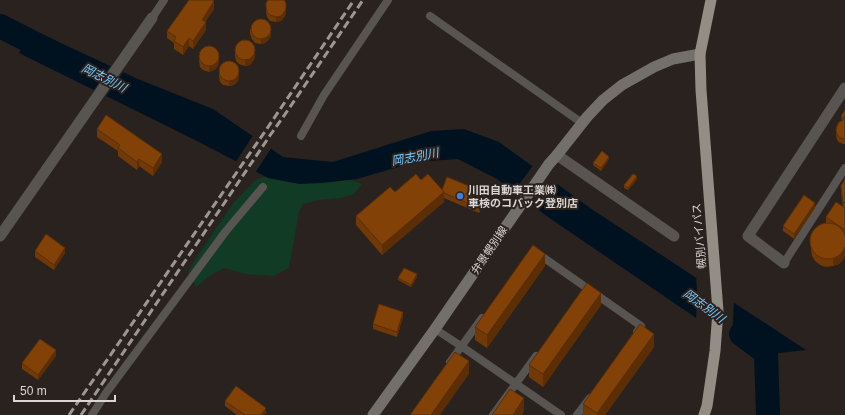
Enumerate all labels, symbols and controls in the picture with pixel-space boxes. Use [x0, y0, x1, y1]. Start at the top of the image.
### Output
water label: 岡志別川 [79, 61, 130, 96]
water label: 岡志別川 [390, 145, 442, 168]
place label: 川田自動車工業㈱ 車検のコバック登別店 [468, 184, 578, 209]
marker: 川田自動車工業㈱ 車検のコバック登別店 [455, 191, 465, 201]
street label: 幌別バイパス [690, 203, 708, 269]
street label: 弁景幌別線 [469, 224, 509, 276]
water label: 岡志別川 [680, 286, 729, 327]
scale bar [14, 377, 115, 403]
text: 50 m [20, 384, 47, 398]

